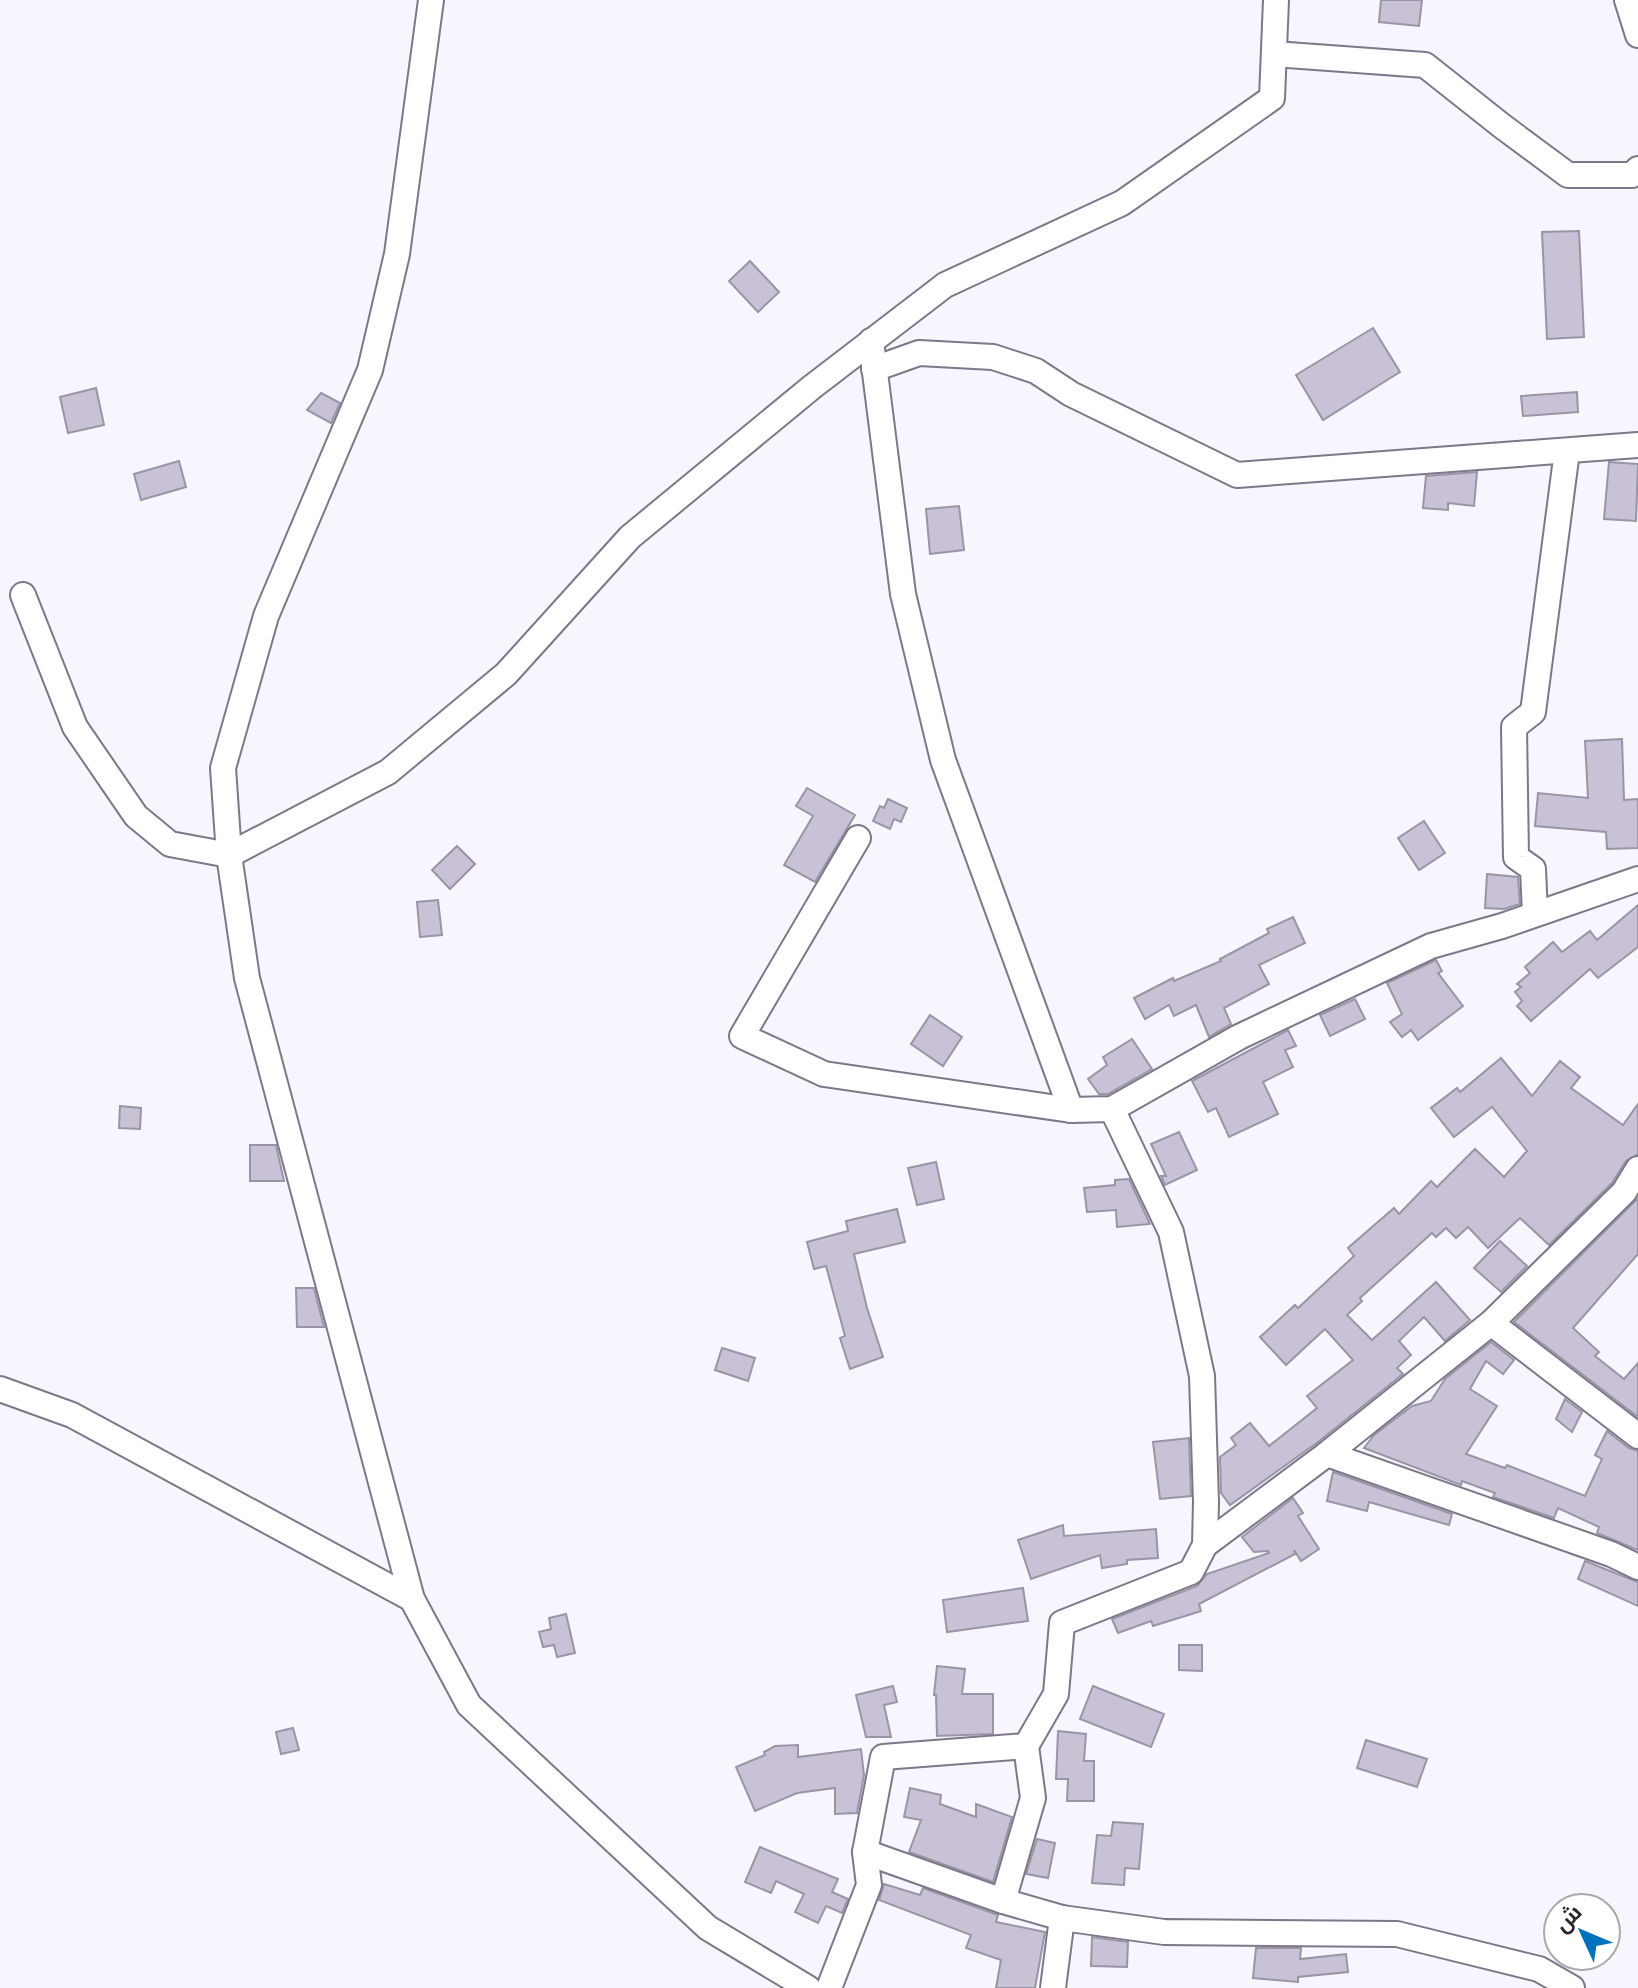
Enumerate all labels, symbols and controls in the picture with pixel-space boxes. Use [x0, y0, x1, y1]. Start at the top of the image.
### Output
north arrow [1542, 1892, 1622, 1972]
text: ش [1547, 1898, 1589, 1939]

